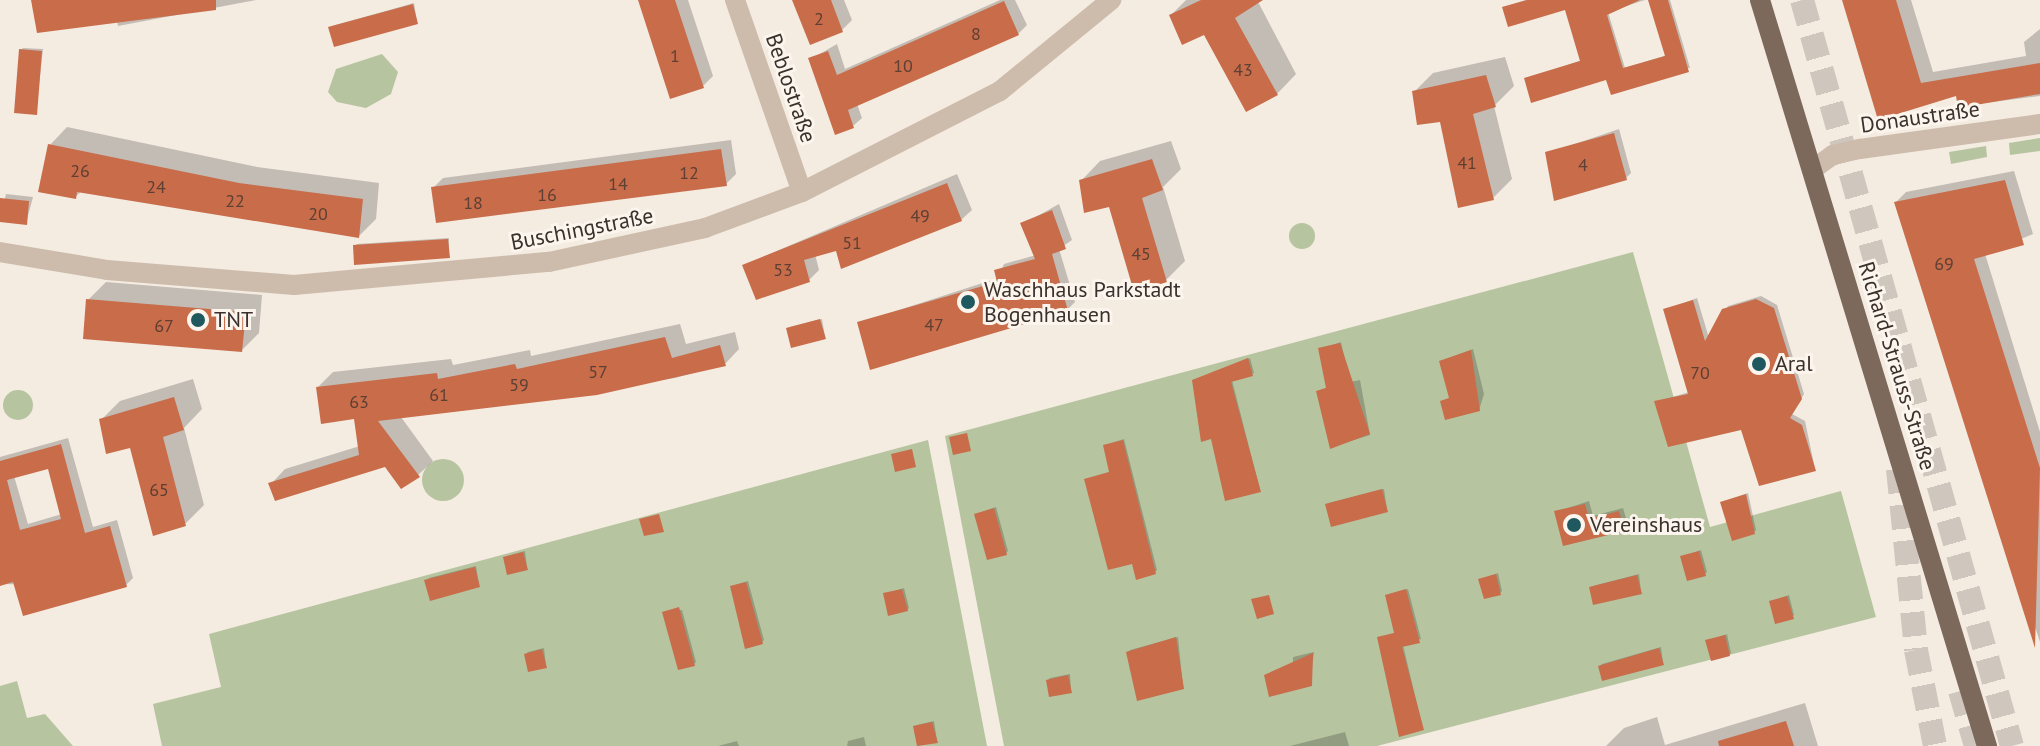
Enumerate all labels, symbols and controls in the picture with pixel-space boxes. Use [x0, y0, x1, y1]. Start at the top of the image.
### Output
house number: 2 [814, 8, 824, 30]
house number: 8 [971, 23, 981, 45]
street label: Beblostraße [760, 30, 822, 146]
house number: 1 [670, 45, 680, 67]
house number: 10 [893, 55, 913, 77]
house number: 43 [1233, 59, 1253, 81]
street label: Donaustraße [1859, 96, 1981, 138]
house number: 41 [1457, 152, 1477, 174]
house number: 4 [1578, 154, 1588, 176]
house number: 26 [70, 160, 90, 182]
house number: 12 [679, 162, 699, 184]
house number: 14 [608, 173, 628, 195]
house number: 24 [146, 176, 166, 198]
house number: 16 [537, 184, 557, 206]
house number: 22 [225, 190, 245, 212]
house number: 18 [463, 192, 483, 214]
street label: Buschingstraße [508, 202, 656, 256]
house number: 20 [308, 203, 328, 225]
house number: 49 [910, 205, 930, 227]
house number: 51 [842, 232, 862, 254]
house number: 45 [1131, 243, 1151, 265]
house number: 69 [1934, 253, 1954, 275]
house number: 53 [773, 259, 793, 281]
street label: Richard-Strauss-Straße [1853, 259, 1941, 473]
place label: Waschhaus Parkstadt Bogenhausen [984, 276, 1181, 328]
marker: Waschhaus Parkstadt Bogenhausen [959, 293, 977, 311]
place label: TNT [214, 307, 253, 333]
marker: TNT [189, 311, 207, 329]
house number: 47 [924, 314, 944, 336]
house number: 67 [154, 315, 174, 337]
place label: Aral [1775, 351, 1813, 377]
marker: Aral [1750, 355, 1768, 373]
house number: 57 [588, 361, 608, 383]
house number: 70 [1690, 362, 1710, 384]
house number: 59 [509, 374, 529, 396]
house number: 61 [429, 384, 449, 406]
house number: 63 [349, 391, 369, 413]
house number: 65 [149, 479, 169, 501]
place label: Vereinshaus [1590, 512, 1702, 538]
marker: Vereinshaus [1565, 516, 1583, 534]

